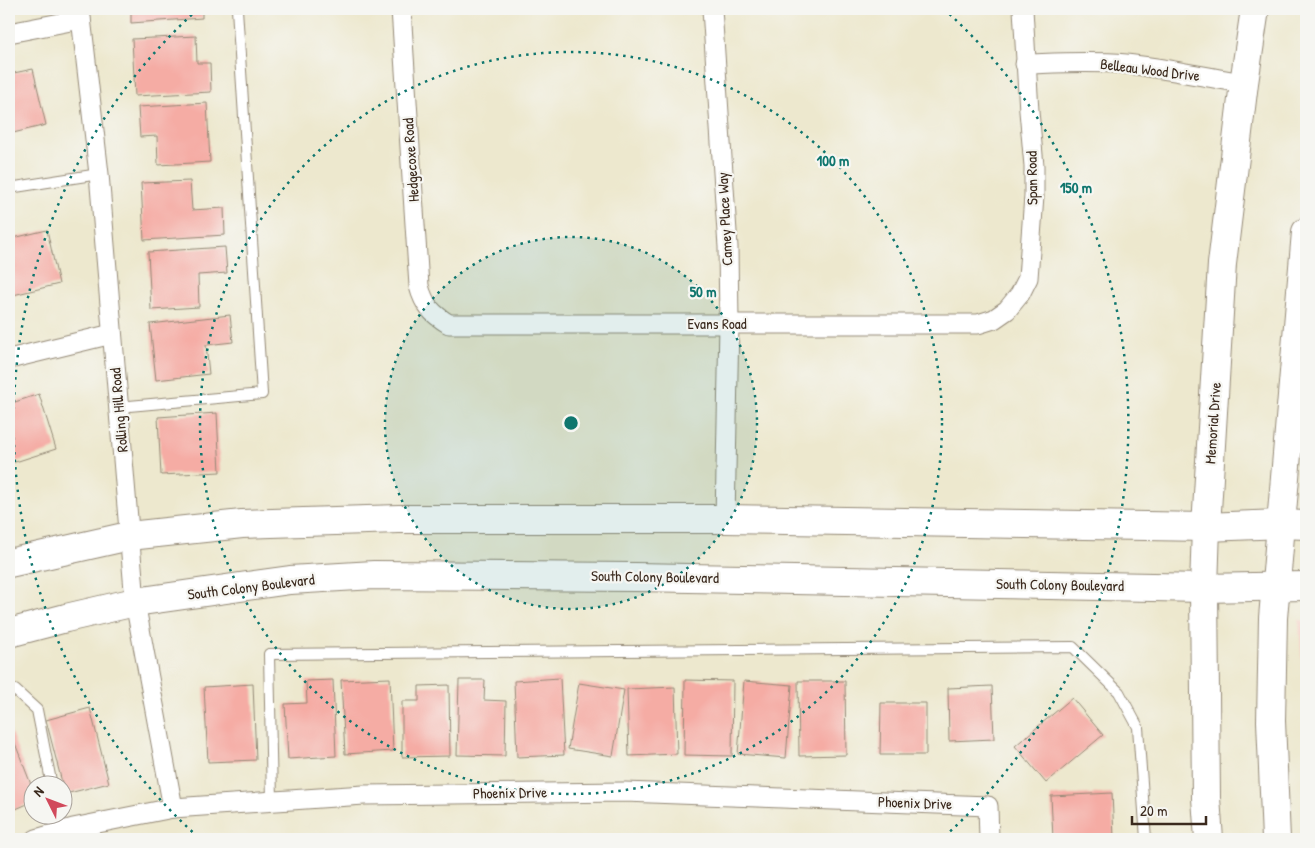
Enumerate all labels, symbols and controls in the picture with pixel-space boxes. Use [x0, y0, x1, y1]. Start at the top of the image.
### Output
street label: Belleau Wood Drive [1099, 53, 1201, 86]
street label: Hedgecoxe Road [397, 117, 424, 203]
text: 100 m [817, 150, 849, 171]
street label: Span Road [1021, 151, 1042, 205]
street label: Camey Place Way [712, 172, 737, 266]
text: 150 m [1060, 177, 1092, 198]
text: 50 m [690, 281, 716, 302]
street label: Evans Road [687, 313, 747, 334]
street label: Rolling Hill Road [104, 367, 133, 453]
street label: Memorial Drive [1199, 381, 1226, 465]
centre of rings [562, 414, 580, 432]
street label: South Colony Boulevard [591, 565, 719, 588]
street label: South Colony Boulevard [186, 568, 316, 605]
street label: South Colony Boulevard [996, 573, 1124, 596]
north arrow [22, 776, 72, 826]
text: N [28, 781, 48, 800]
street label: Phoenix Drive [473, 781, 547, 804]
street label: Phoenix Drive [878, 791, 952, 814]
scale bar [1132, 793, 1206, 825]
text: 20 m [1140, 800, 1167, 821]

